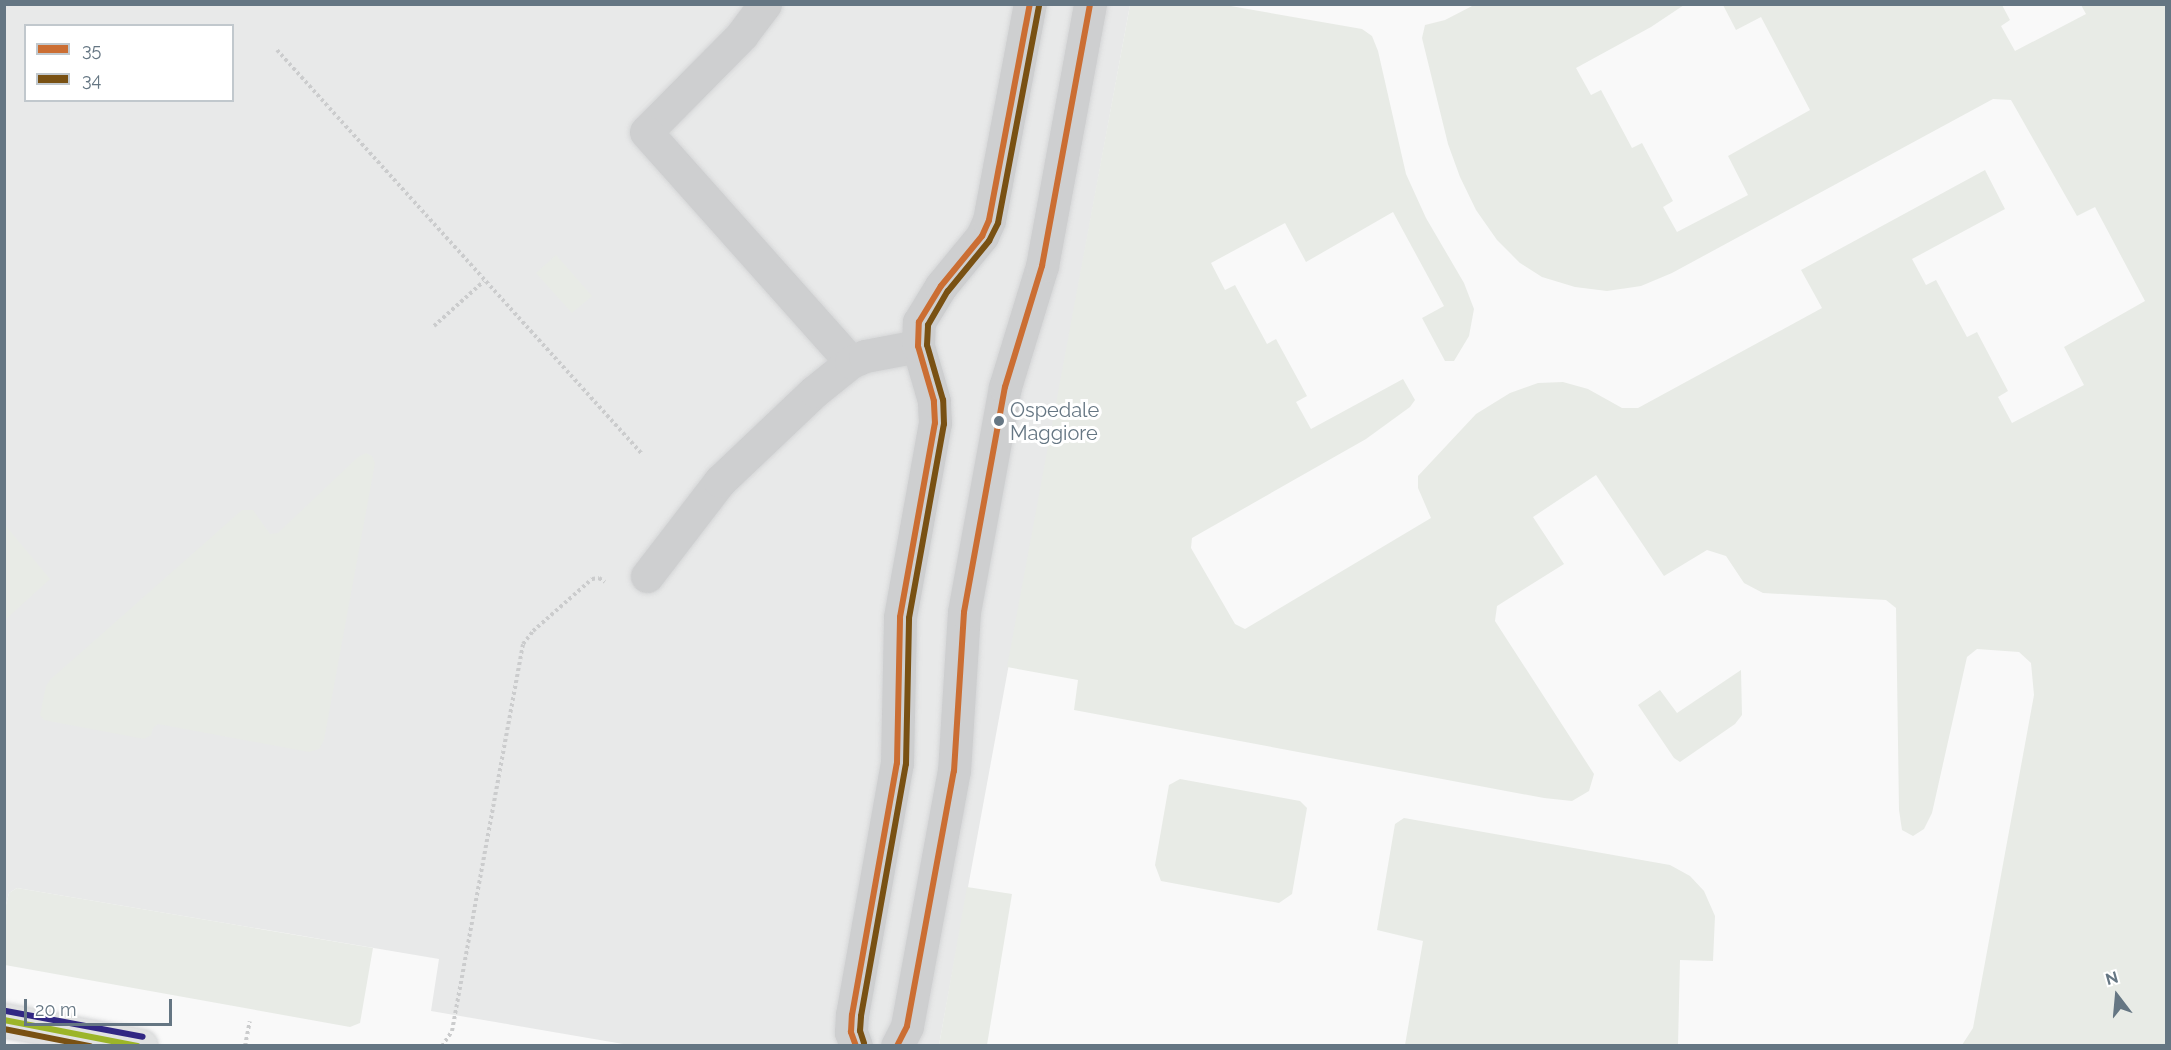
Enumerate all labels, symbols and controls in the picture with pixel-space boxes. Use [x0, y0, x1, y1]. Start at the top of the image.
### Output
legend [24, 24, 234, 102]
text: 35 [82, 39, 101, 60]
text: 34 [82, 69, 101, 90]
place label: Ospedale Maggiore [1010, 398, 1099, 445]
marker: Ospedale Maggiore [993, 415, 1005, 427]
north arrow [2087, 966, 2147, 1026]
text: N [2103, 967, 2120, 989]
scale bar [27, 987, 176, 1025]
text: 20 m [35, 999, 77, 1020]

